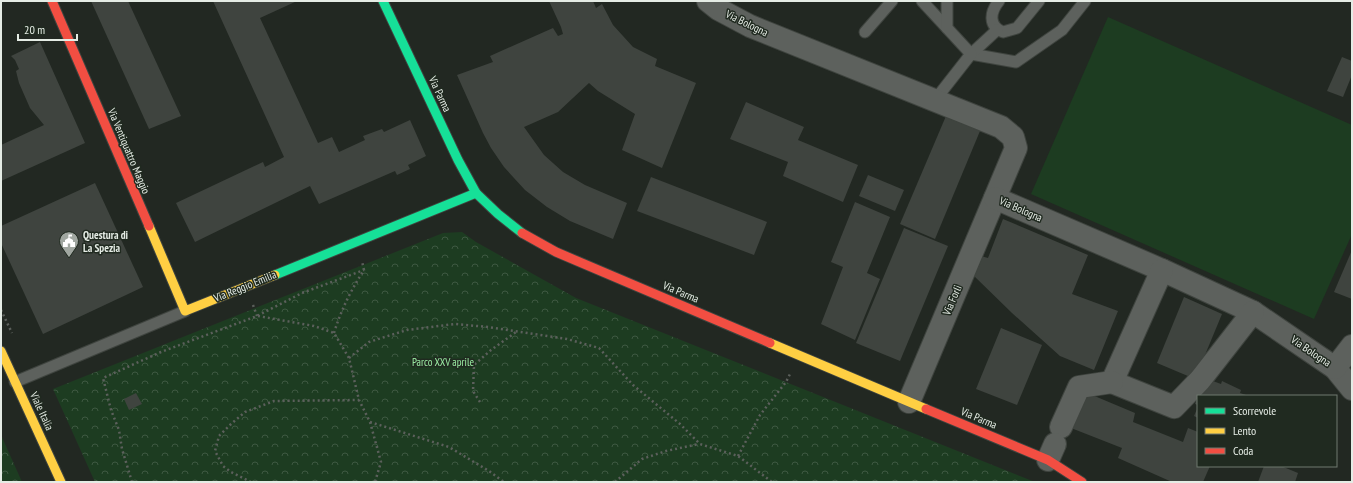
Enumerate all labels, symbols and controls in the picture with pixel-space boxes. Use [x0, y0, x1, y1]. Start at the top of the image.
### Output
street label: Via Bologna [723, 6, 770, 39]
scale bar [18, 16, 77, 42]
text: 20 m [24, 22, 45, 37]
street label: Via Parma [425, 73, 454, 114]
street label: Via Ventiquattro Maggio [104, 105, 153, 196]
street label: Via Bologna [996, 193, 1045, 225]
place label: Questura di La Spezia [83, 228, 129, 255]
public building icon: Questura di La Spezia [58, 230, 80, 258]
street label: Via Reggio Emilia [211, 267, 278, 305]
street label: Via Parma [660, 278, 701, 306]
street label: Via Forlì [939, 283, 965, 318]
street label: Via Bologna [1287, 332, 1334, 370]
park label: Parco XXV aprile [412, 355, 474, 369]
street label: Viale Italia [27, 389, 57, 432]
legend [1197, 395, 1337, 467]
text: Scorrevole [1233, 403, 1276, 418]
street label: Via Parma [958, 404, 999, 432]
text: Lento [1233, 423, 1256, 438]
text: Coda [1233, 443, 1254, 458]

